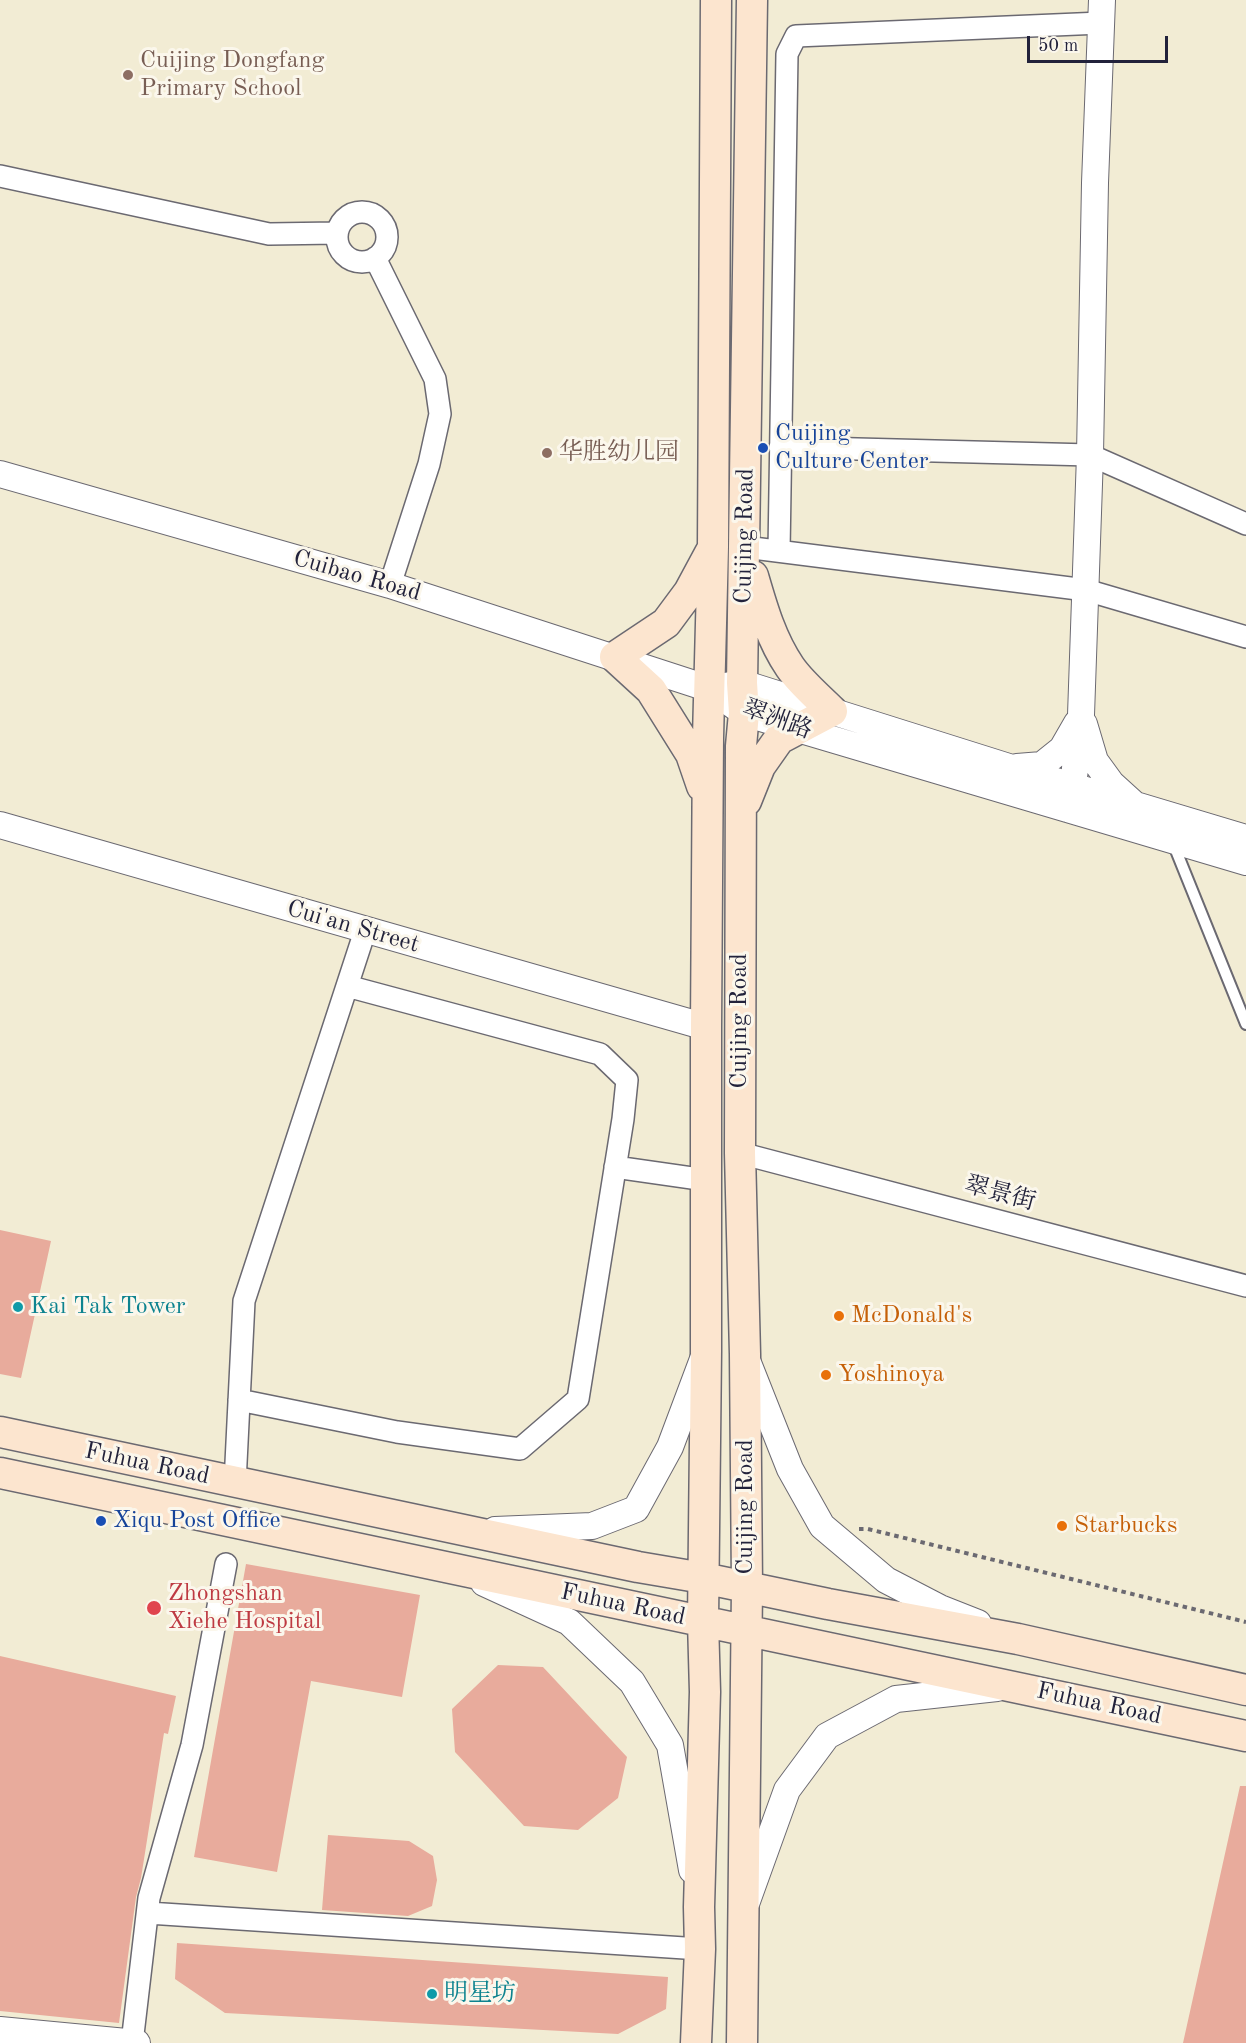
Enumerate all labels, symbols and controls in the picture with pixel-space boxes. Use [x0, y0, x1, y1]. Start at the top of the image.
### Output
scale bar [1030, 24, 1171, 62]
text: 50 m [1038, 37, 1078, 55]
place label: Cuijing Dongfang Primary School [140, 47, 324, 103]
marker: Cuijing Dongfang Primary School [121, 68, 135, 82]
place label: Cuijing Culture Center [775, 420, 929, 476]
place label: 华胜幼儿园 [559, 439, 679, 467]
marker: Cuijing Culture Center [756, 441, 770, 455]
marker: 华胜幼儿园 [540, 446, 554, 460]
street label: Cuijing Road [729, 468, 761, 604]
street label: Cuibao Road [290, 544, 424, 608]
street label: 翠洲路 [738, 694, 816, 746]
street label: Cui'an Street [284, 894, 422, 960]
street label: Cuijing Road [726, 953, 754, 1089]
street label: 翠景街 [961, 1171, 1039, 1217]
place label: Kai Tak Tower [30, 1293, 186, 1321]
marker: Kai Tak Tower [11, 1300, 25, 1314]
place label: McDonald's [851, 1302, 972, 1330]
marker: McDonald's [832, 1309, 846, 1323]
place label: Yoshinoya [838, 1361, 944, 1389]
marker: Yoshinoya [819, 1368, 833, 1382]
street label: Fuhua Road [82, 1437, 212, 1491]
street label: Cuijing Road [732, 1439, 760, 1575]
place label: Xiqu Post Office [113, 1507, 281, 1535]
place label: Starbucks [1074, 1512, 1177, 1540]
marker: Xiqu Post Office [94, 1514, 108, 1528]
marker: Starbucks [1055, 1519, 1069, 1533]
street label: Fuhua Road [558, 1578, 688, 1632]
place label: Zhongshan Xiehe Hospital [168, 1580, 321, 1636]
marker: Zhongshan Xiehe Hospital [145, 1599, 163, 1617]
street label: Fuhua Road [1034, 1677, 1164, 1731]
place label: 明星坊 [444, 1980, 516, 2008]
marker: 明星坊 [425, 1987, 439, 2001]

